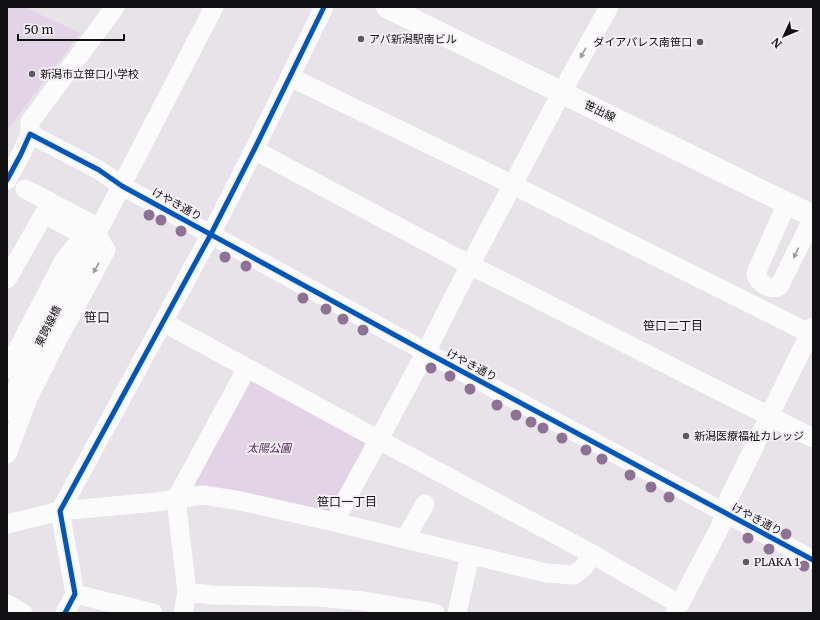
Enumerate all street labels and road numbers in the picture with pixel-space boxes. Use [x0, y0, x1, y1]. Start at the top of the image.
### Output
street label: 笹出線 [582, 97, 618, 125]
street label: けやき通り [150, 185, 204, 223]
street label: 東跨線橋 [32, 303, 64, 349]
street label: けやき通り [444, 346, 500, 384]
street label: けやき通り [729, 500, 785, 538]

